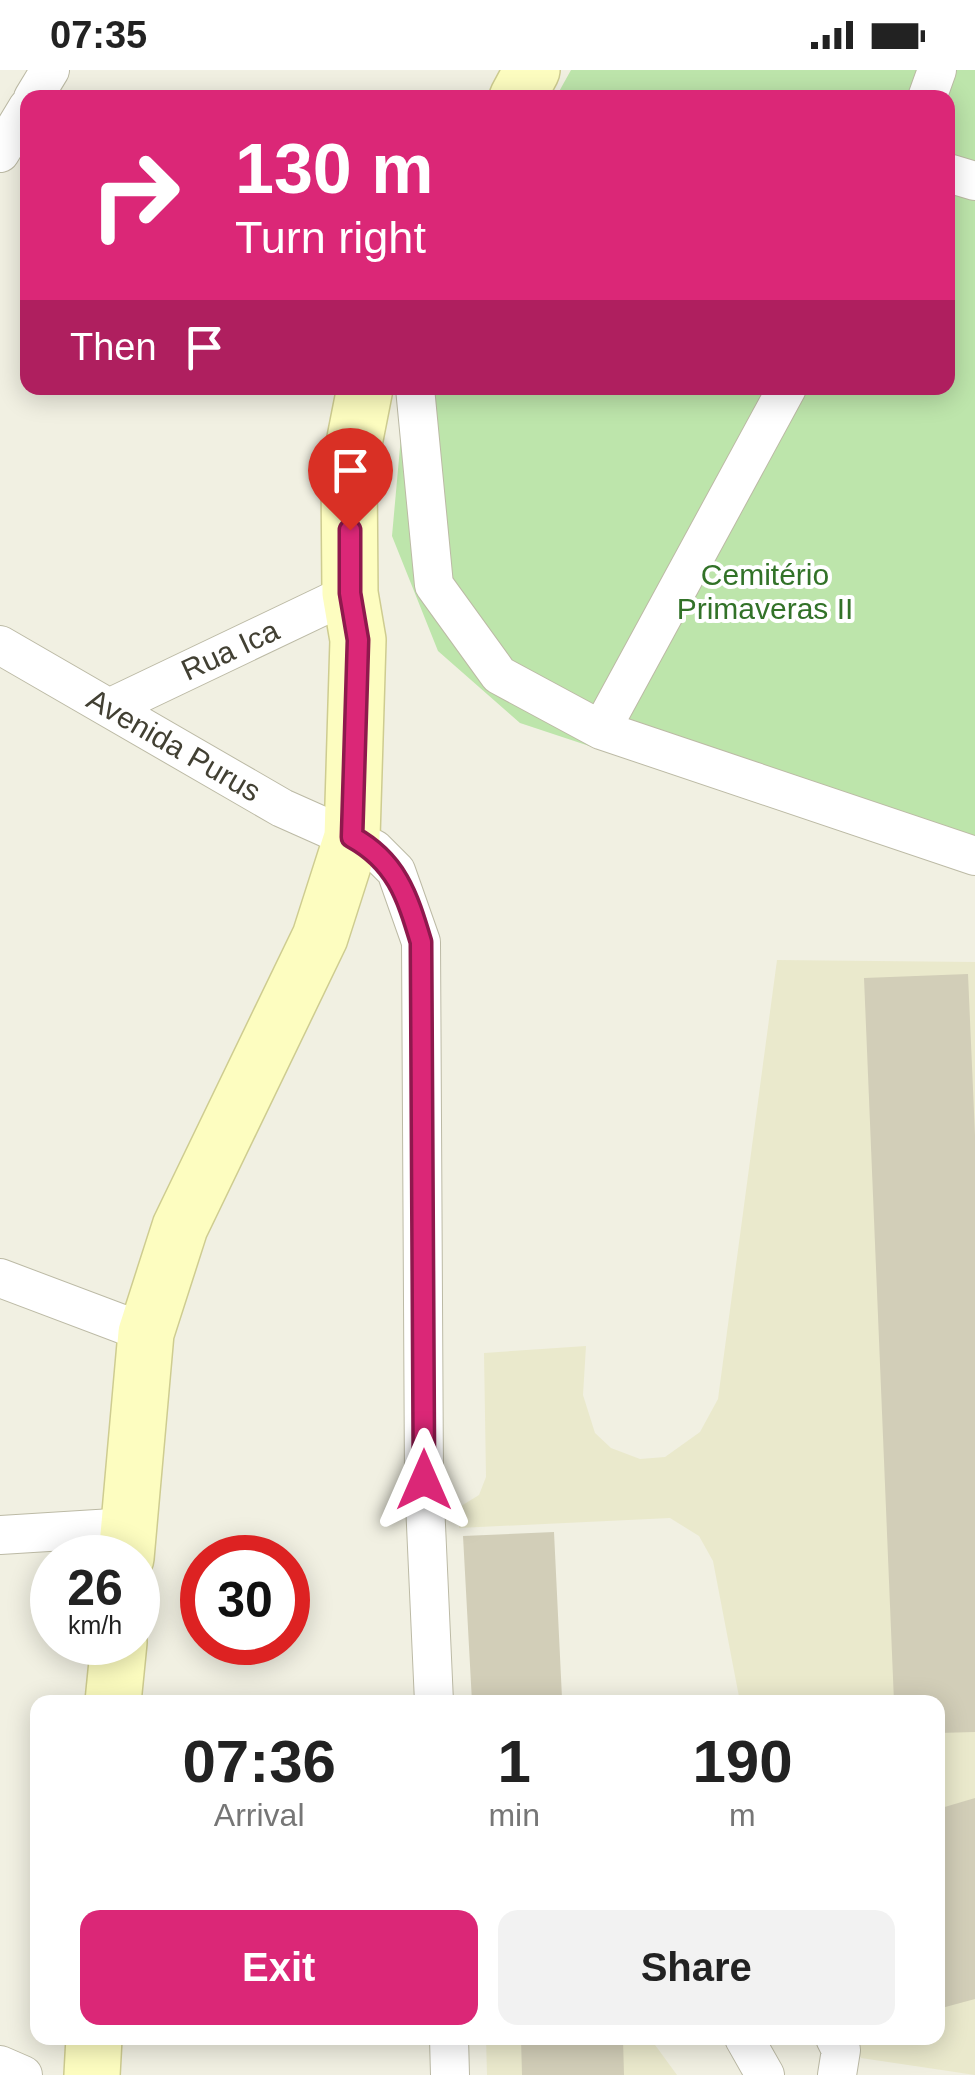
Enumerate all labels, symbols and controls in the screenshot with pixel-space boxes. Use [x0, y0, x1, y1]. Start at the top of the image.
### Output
text: 07:35 [50, 14, 147, 56]
icon: right [70, 130, 200, 260]
text: 130 m [235, 130, 433, 208]
text: Turn right [235, 212, 426, 263]
icon: arrive [177, 320, 232, 375]
text: Then [70, 326, 157, 368]
pin [308, 428, 393, 531]
icon: arrive [323, 443, 378, 498]
park label: Cemitério Primaveras II [677, 558, 853, 625]
street label: Rua Ica [176, 613, 284, 687]
street label: Avenida Purus [81, 682, 267, 808]
position arrow [372, 1428, 476, 1532]
speed limit sign: 30 [180, 1535, 310, 1665]
text: 26 [67, 1560, 123, 1616]
text: km/h [68, 1611, 122, 1639]
text: 07:36 [182, 1728, 336, 1795]
text: 1 [497, 1728, 531, 1795]
text: 190 [692, 1728, 793, 1795]
text: Arrival [214, 1797, 305, 1833]
text: min [488, 1797, 540, 1833]
text: m [729, 1797, 756, 1833]
button: Exit [80, 1910, 478, 2025]
button: Share [498, 1910, 895, 2025]

